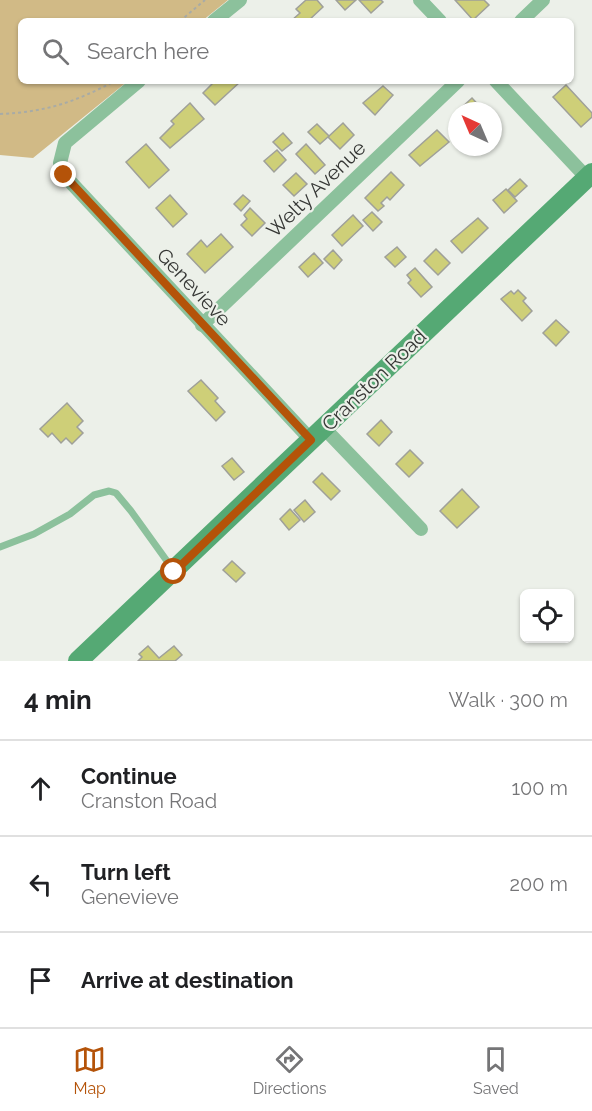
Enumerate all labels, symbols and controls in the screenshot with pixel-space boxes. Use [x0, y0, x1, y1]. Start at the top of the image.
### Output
search box [18, 18, 574, 84]
icon: search [39, 35, 72, 68]
text: Search here [87, 38, 209, 64]
north arrow [448, 102, 502, 156]
street label: Welty Avenue [261, 136, 371, 242]
route end [50, 161, 76, 187]
street label: Genevieve [152, 243, 236, 331]
street label: Cranston Road [317, 324, 431, 436]
route start [160, 558, 186, 584]
map controls [520, 589, 574, 643]
button: locate [520, 589, 574, 643]
text: 4 min [24, 685, 92, 715]
text: Walk · 300 m [449, 688, 568, 712]
text: Continue [81, 763, 177, 789]
icon: ahead [24, 772, 57, 805]
text: 100 m [511, 776, 568, 800]
text: Cranston Road [81, 789, 217, 813]
text: Turn left [81, 859, 171, 885]
icon: left [24, 868, 57, 901]
text: 200 m [510, 872, 568, 896]
text: Genevieve [81, 885, 179, 909]
icon: arrive [24, 964, 57, 997]
text: Arrive at destination [81, 967, 294, 993]
tab: Map [73, 1043, 106, 1098]
tab: Directions [253, 1043, 327, 1098]
tab: Saved [473, 1043, 519, 1098]

